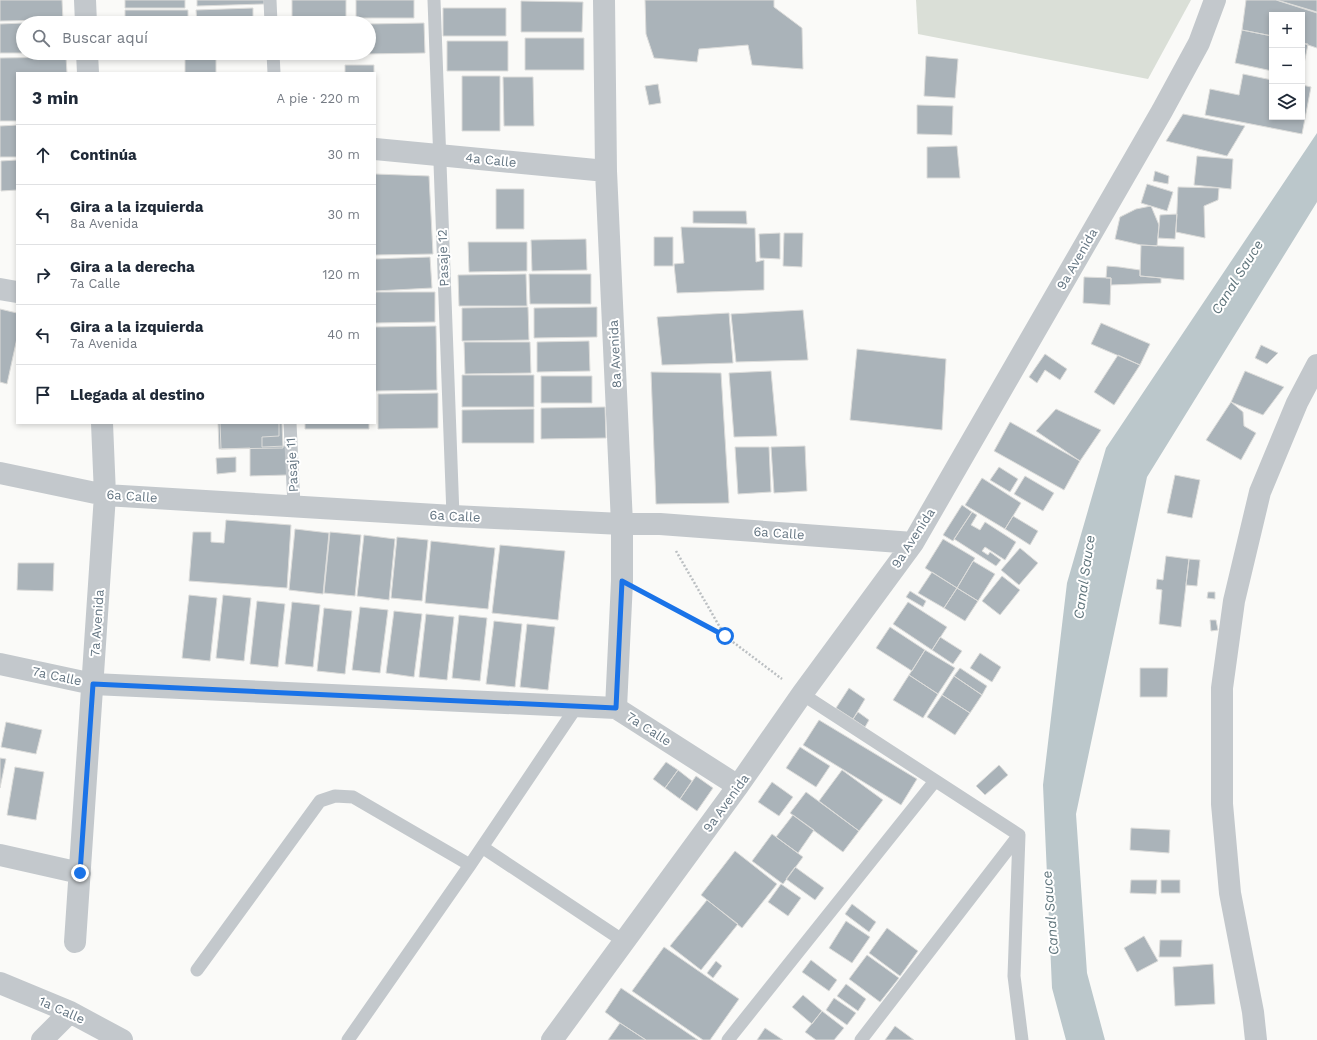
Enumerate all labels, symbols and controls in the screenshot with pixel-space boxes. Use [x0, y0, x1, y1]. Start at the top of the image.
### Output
map controls [1269, 12, 1305, 120]
button: + [1269, 12, 1305, 48]
search box [16, 16, 376, 60]
icon: search [30, 27, 52, 49]
text: Buscar aquí [62, 29, 148, 47]
button: − [1269, 48, 1305, 84]
button: layers [1269, 84, 1305, 120]
text: 3 min [32, 88, 78, 108]
text: A pie · 220 m [277, 91, 360, 106]
icon: ahead [32, 144, 54, 166]
text: Continúa [70, 146, 137, 164]
text: 30 m [328, 147, 360, 162]
street label: 4a Calle [465, 150, 517, 170]
text: Gira a la izquierda [70, 198, 203, 216]
icon: left [32, 204, 54, 226]
text: 30 m [328, 207, 360, 222]
text: 8a Avenida [70, 216, 138, 231]
street label: 9a Avenida [1053, 225, 1101, 292]
street label: Pasaje 12 [435, 229, 451, 287]
water label: Canal Sauce [1208, 237, 1266, 317]
text: Gira a la derecha [70, 258, 195, 276]
icon: right [32, 264, 54, 286]
text: 120 m [322, 267, 360, 282]
text: 7a Calle [70, 276, 120, 291]
text: Gira a la izquierda [70, 318, 203, 336]
street label: 8a Avenida [606, 319, 624, 389]
icon: left [32, 324, 54, 346]
text: 40 m [327, 327, 360, 342]
text: 7a Avenida [70, 336, 137, 351]
icon: arrive [32, 384, 54, 406]
text: Llegada al destino [70, 386, 205, 404]
street label: Pasaje 11 [283, 437, 301, 493]
street label: 6a Calle [106, 487, 158, 505]
street label: 9a Avenida [888, 505, 938, 571]
street label: 6a Calle [429, 507, 481, 525]
street label: 6a Calle [753, 524, 805, 542]
water label: Canal Sauce [1070, 534, 1098, 620]
street label: 7a Avenida [87, 588, 107, 657]
route start [716, 627, 734, 645]
street label: 7a Calle [31, 663, 83, 689]
street label: 7a Calle [624, 709, 674, 749]
street label: 9a Avenida [700, 770, 753, 835]
route end [71, 864, 89, 882]
water label: Canal Sauce [1038, 870, 1062, 956]
street label: 1a Calle [37, 993, 87, 1027]

